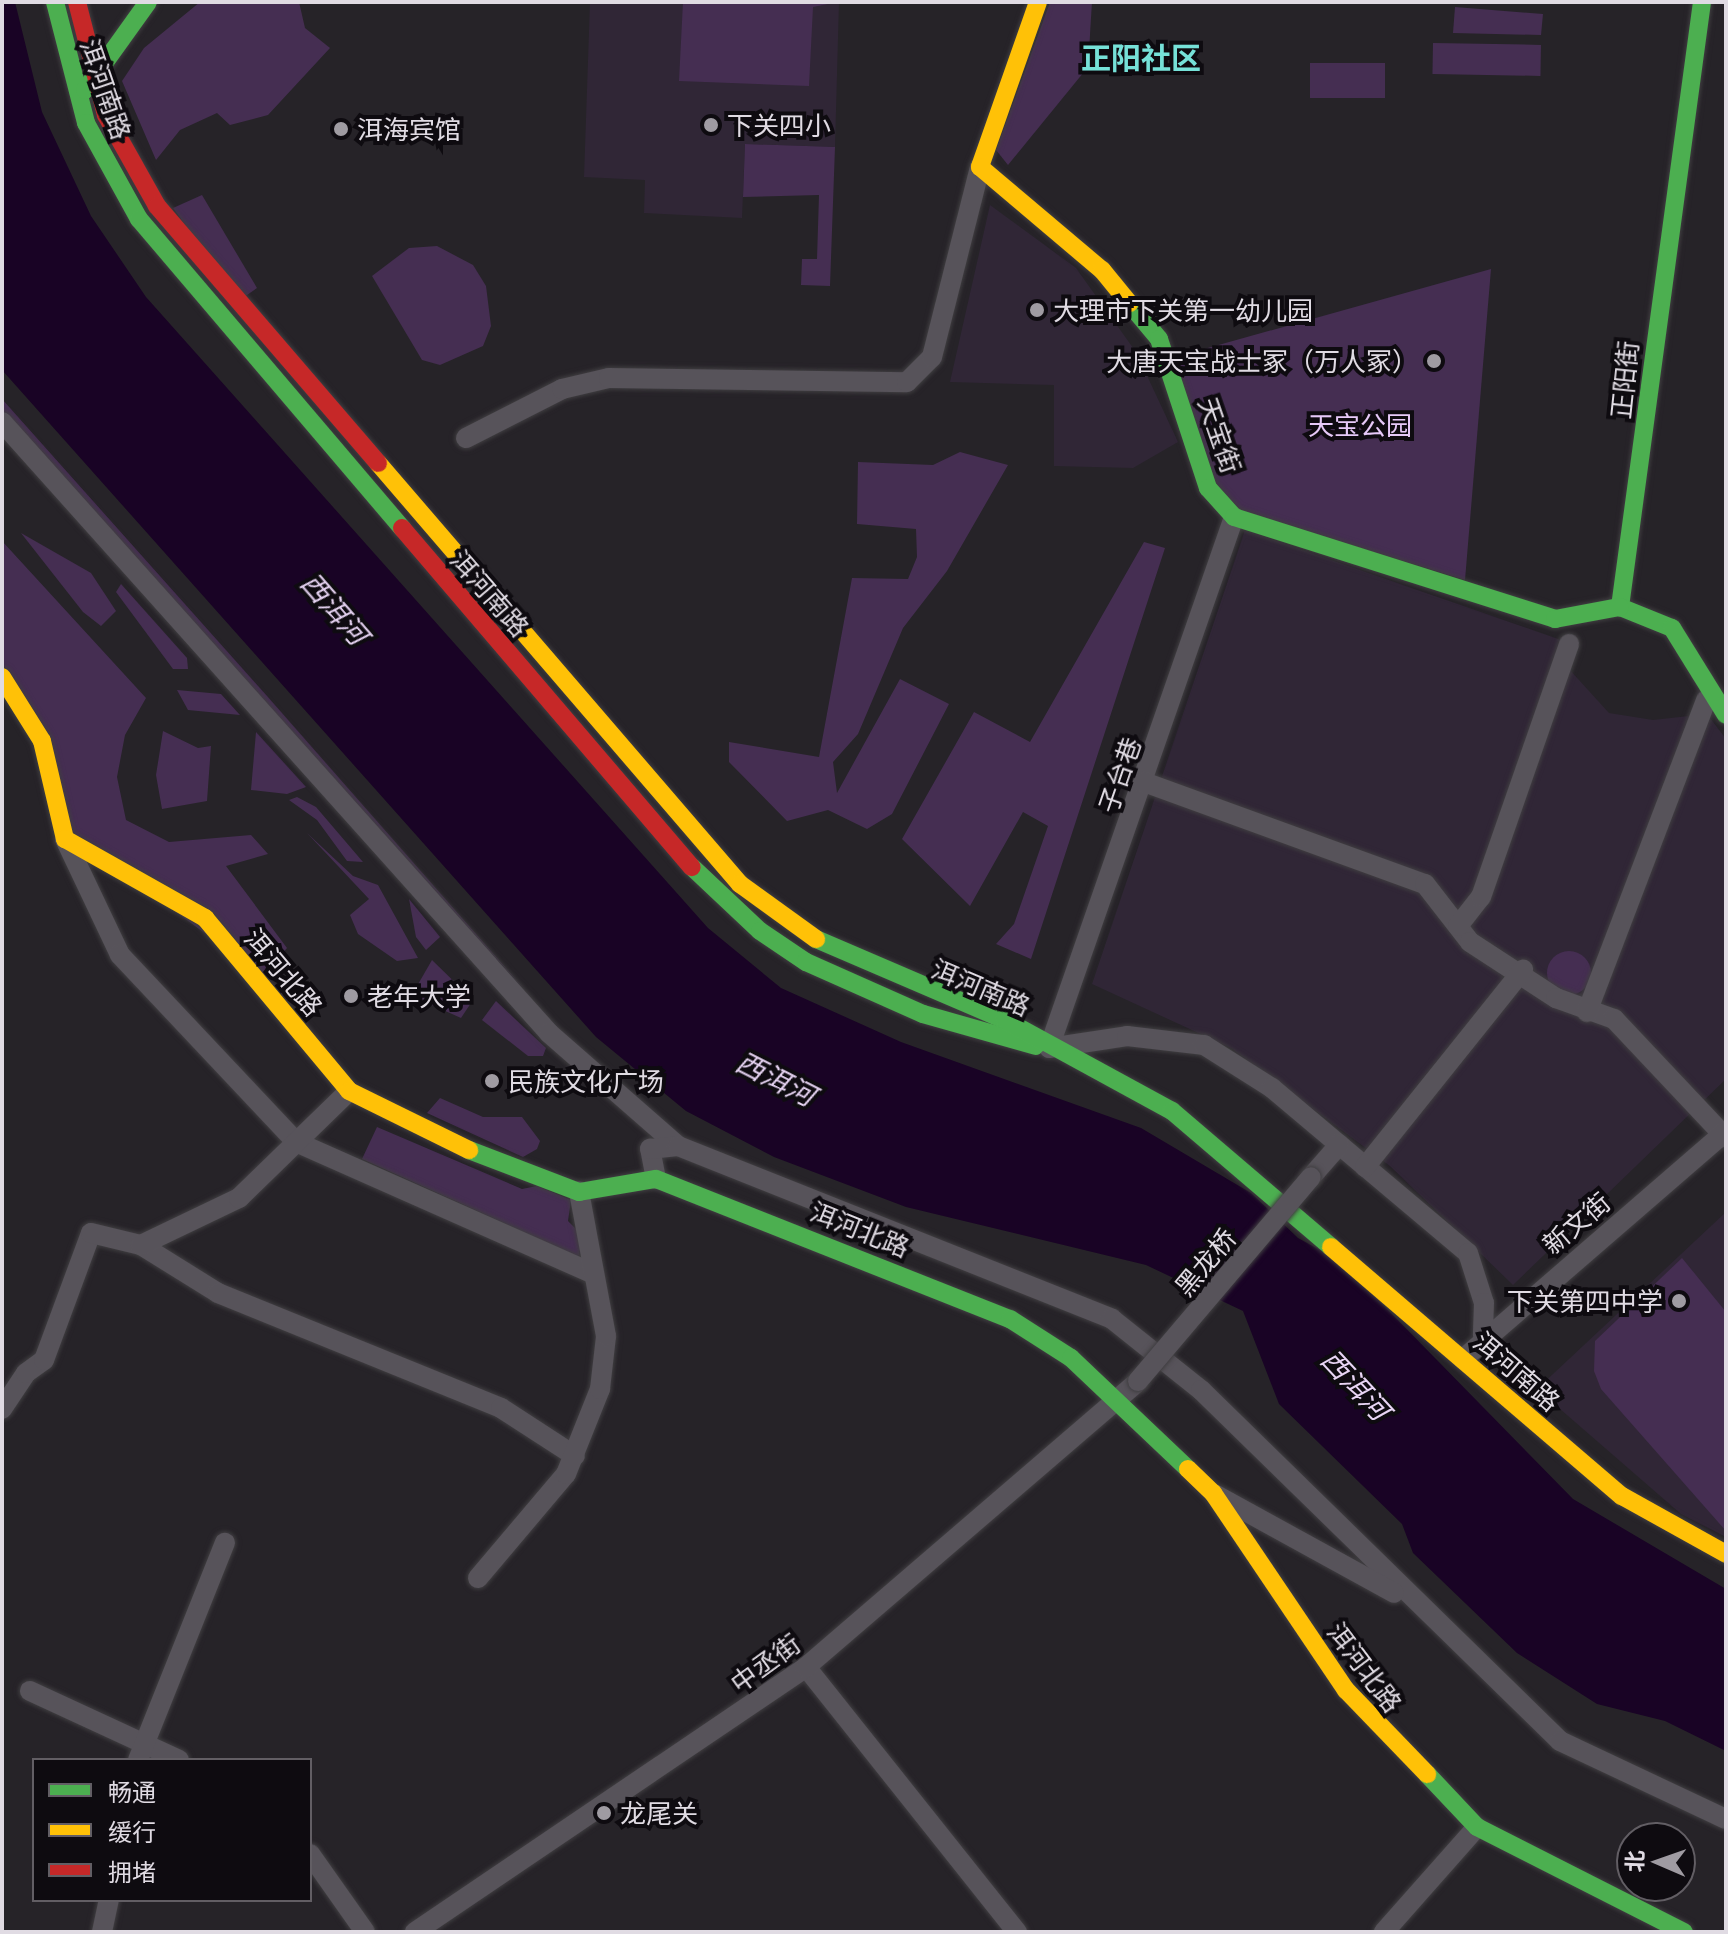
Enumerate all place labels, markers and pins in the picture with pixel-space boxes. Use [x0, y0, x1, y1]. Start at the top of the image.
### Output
place label: 下关四小 [727, 109, 831, 141]
place label: 洱海宾馆 [357, 113, 461, 145]
marker: 下关四小 [702, 116, 720, 134]
marker: 洱海宾馆 [332, 120, 350, 138]
place label: 大理市下关第一幼儿园 [1053, 294, 1313, 326]
marker: 大理市下关第一幼儿园 [1028, 301, 1046, 319]
place label: 大唐天宝战士冢（万人冢） [1106, 345, 1418, 377]
marker: 大唐天宝战士冢（万人冢） [1425, 352, 1443, 370]
place label: 老年大学 [367, 980, 471, 1012]
marker: 老年大学 [342, 987, 360, 1005]
place label: 民族文化广场 [508, 1065, 664, 1097]
marker: 民族文化广场 [483, 1072, 501, 1090]
place label: 下关第四中学 [1507, 1285, 1663, 1317]
marker: 下关第四中学 [1670, 1292, 1688, 1310]
place label: 龙尾关 [620, 1797, 698, 1829]
marker: 龙尾关 [595, 1804, 613, 1822]

